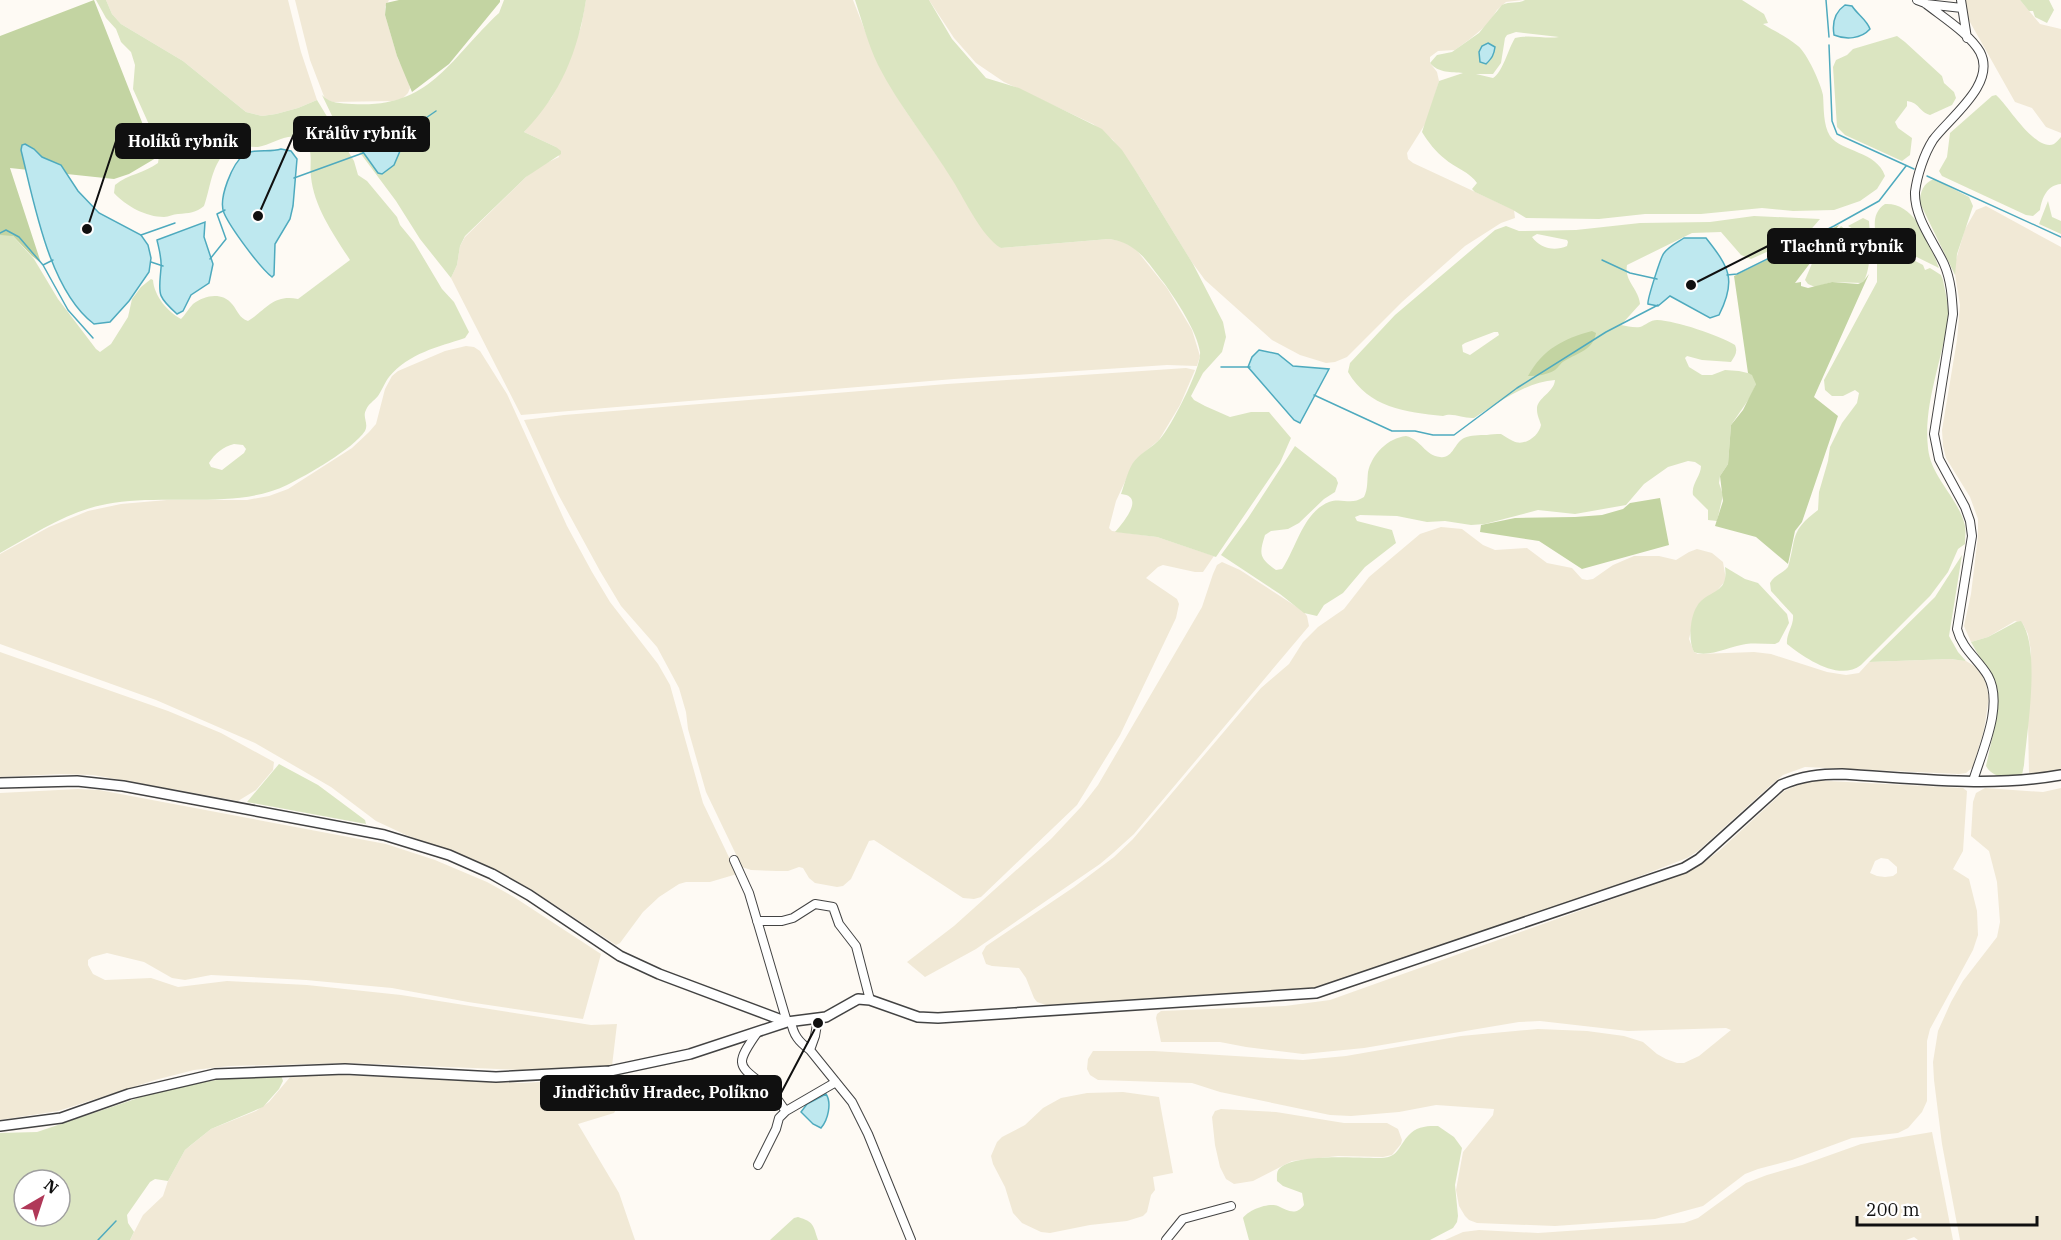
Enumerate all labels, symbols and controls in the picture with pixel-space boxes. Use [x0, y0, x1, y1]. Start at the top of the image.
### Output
callout: Králův rybník [294, 117, 429, 151]
text: Králův rybník [306, 123, 416, 143]
callout: Holíků rybník [116, 124, 250, 158]
text: Holíků rybník [128, 131, 238, 151]
callout: Tlachnů rybník [1768, 229, 1915, 263]
text: Tlachnů rybník [1781, 236, 1904, 256]
callout: Jindřichův Hradec, Políkno [541, 1076, 781, 1110]
text: Jindřichův Hradec, Políkno [553, 1082, 769, 1102]
north arrow [12, 1168, 72, 1228]
text: N [40, 1175, 63, 1198]
scale bar [1857, 1189, 2037, 1227]
text: 200 m [1866, 1198, 1920, 1221]

